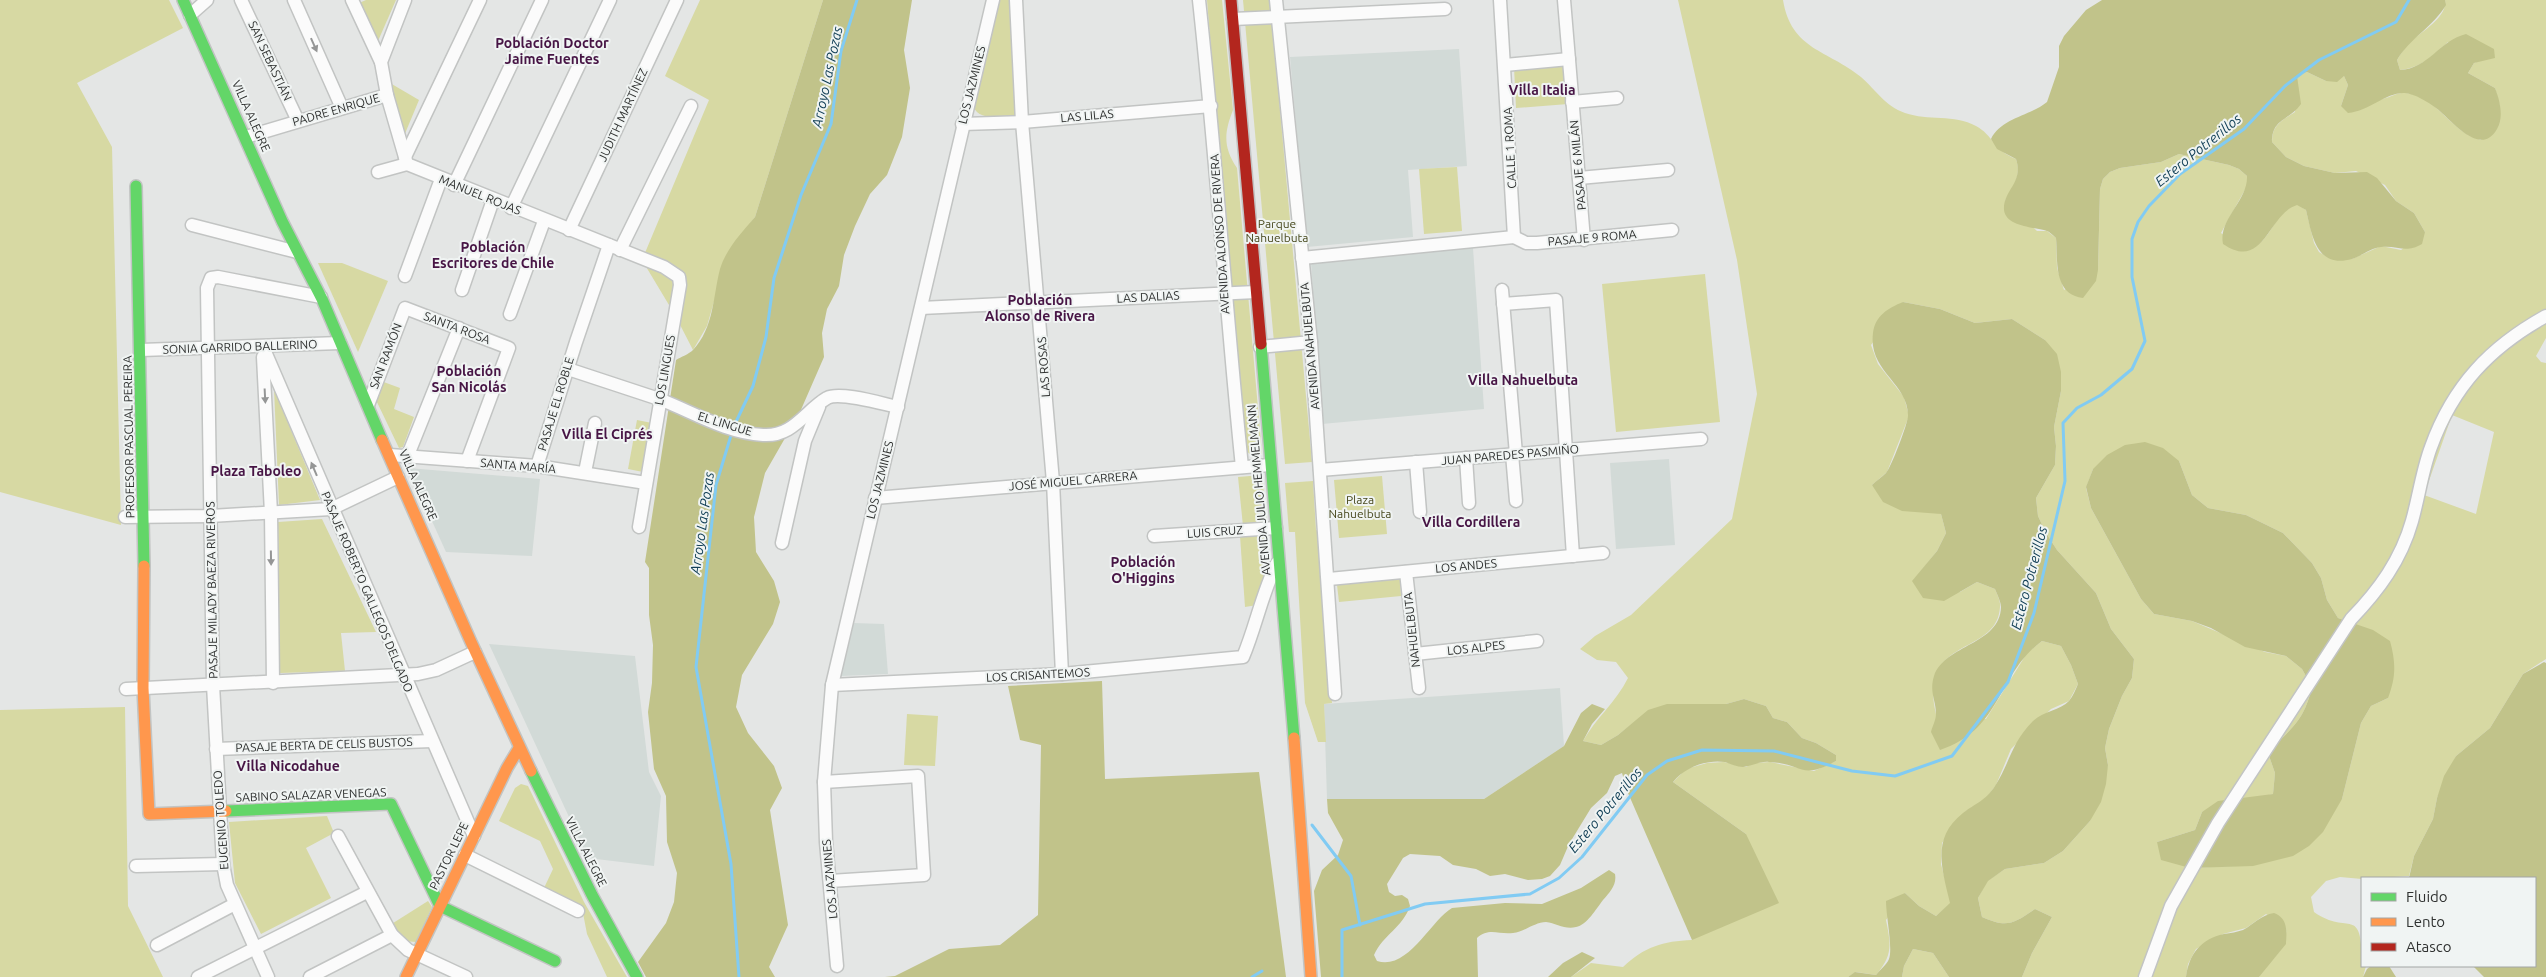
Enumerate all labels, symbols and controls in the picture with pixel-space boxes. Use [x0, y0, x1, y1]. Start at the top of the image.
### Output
street label: SAN SEBASTIÁN [246, 19, 295, 103]
water label: Arroyo Las Pozas [808, 25, 846, 130]
district label: Población Doctor Jaime Fuentes [495, 35, 609, 67]
one-way arrow [310, 38, 318, 52]
street label: LOS JAZMINES [956, 45, 987, 125]
street label: JUDITH MARTÍNEZ [595, 66, 650, 163]
street label: VILLA ALEGRE [230, 78, 273, 154]
district label: Villa Italia [1508, 82, 1576, 98]
street label: PADRE ENRIQUE [291, 91, 381, 128]
street label: LAS LILAS [1060, 107, 1114, 124]
street label: CALLE 1 ROMA [1501, 107, 1518, 189]
water label: Estero Potrerillos [2152, 110, 2244, 190]
street label: PASAJE 6 MILÁN [1567, 119, 1588, 211]
street label: AVENIDA ALONSO DE RIVERA [1207, 153, 1232, 314]
street label: MANUEL ROJAS [437, 172, 523, 217]
park label: Parque Nahuelbuta [1246, 217, 1308, 244]
street label: PASAJE 9 ROMA [1547, 227, 1637, 248]
district label: Población Escritores de Chile [432, 239, 554, 271]
street label: AVENIDA NAHUELBUTA [1297, 282, 1322, 410]
street label: LAS DALIAS [1116, 288, 1180, 305]
district label: Población Alonso de Rivera [985, 292, 1095, 324]
street label: SANTA ROSA [422, 309, 492, 346]
street label: SAN RAMÓN [367, 321, 404, 391]
street label: LOS LINGUES [652, 334, 677, 406]
street label: LAS ROSAS [1035, 336, 1052, 398]
street label: SONIA GARRIDO BALLERINO [162, 337, 318, 356]
street label: PROFESOR PASCUAL PEREIRA [121, 355, 136, 519]
street label: PASAJE EL ROBLE [535, 355, 576, 452]
district label: Población San Nicolás [431, 363, 507, 395]
district label: Villa Nahuelbuta [1468, 372, 1578, 388]
one-way arrow [262, 388, 270, 404]
street label: AVENIDA JULIO HEMMELMANN [1245, 404, 1272, 576]
street label: EL LINGUE [696, 409, 754, 438]
district label: Villa El Ciprés [561, 426, 653, 442]
street label: LOS JAZMINES [864, 440, 895, 520]
street label: JUAN PAREDES PASMIÑO [1440, 442, 1579, 467]
street label: VILLA ALEGRE [397, 447, 440, 523]
street label: SANTA MARÍA [480, 456, 557, 475]
one-way arrow [310, 461, 318, 476]
district label: Plaza Taboleo [210, 463, 302, 479]
street label: JOSÉ MIGUEL CARRERA [1008, 468, 1138, 493]
water label: Arroyo Las Pozas [687, 471, 717, 576]
street label: PASAJE ROBERTO GALLEGOS DELGADO [319, 489, 416, 694]
park label: Plaza Nahuelbuta [1329, 493, 1391, 520]
street label: PASAJE MILADY BAEZA RIVEROS [203, 501, 220, 679]
district label: Villa Cordillera [1422, 514, 1520, 530]
street label: LUIS CRUZ [1187, 523, 1244, 540]
water label: Estero Potrerillos [2008, 525, 2050, 631]
one-way arrow [267, 551, 275, 567]
district label: Población O'Higgins [1111, 554, 1175, 586]
street label: LOS ANDES [1435, 556, 1497, 575]
street label: NAHUELBUTA [1401, 592, 1422, 668]
street label: LOS ALPES [1446, 638, 1506, 657]
street label: LOS CRISANTEMOS [986, 665, 1090, 684]
street label: PASAJE BERTA DE CELIS BUSTOS [235, 735, 413, 754]
district label: Villa Nicodahue [236, 758, 340, 774]
water label: Estero Potrerillos [1565, 764, 1645, 856]
street label: EUGENIO TOLEDO [211, 770, 230, 870]
street label: SABINO SALAZAR VENEGAS [235, 785, 387, 804]
street label: VILLA ALEGRE [563, 815, 610, 889]
street label: PASTOR LEPE [427, 820, 471, 892]
street label: LOS JAZMINES [820, 839, 839, 919]
legend [2361, 877, 2536, 967]
text: Fluido [2406, 888, 2448, 905]
text: Lento [2406, 913, 2445, 930]
text: Atasco [2406, 938, 2452, 955]

